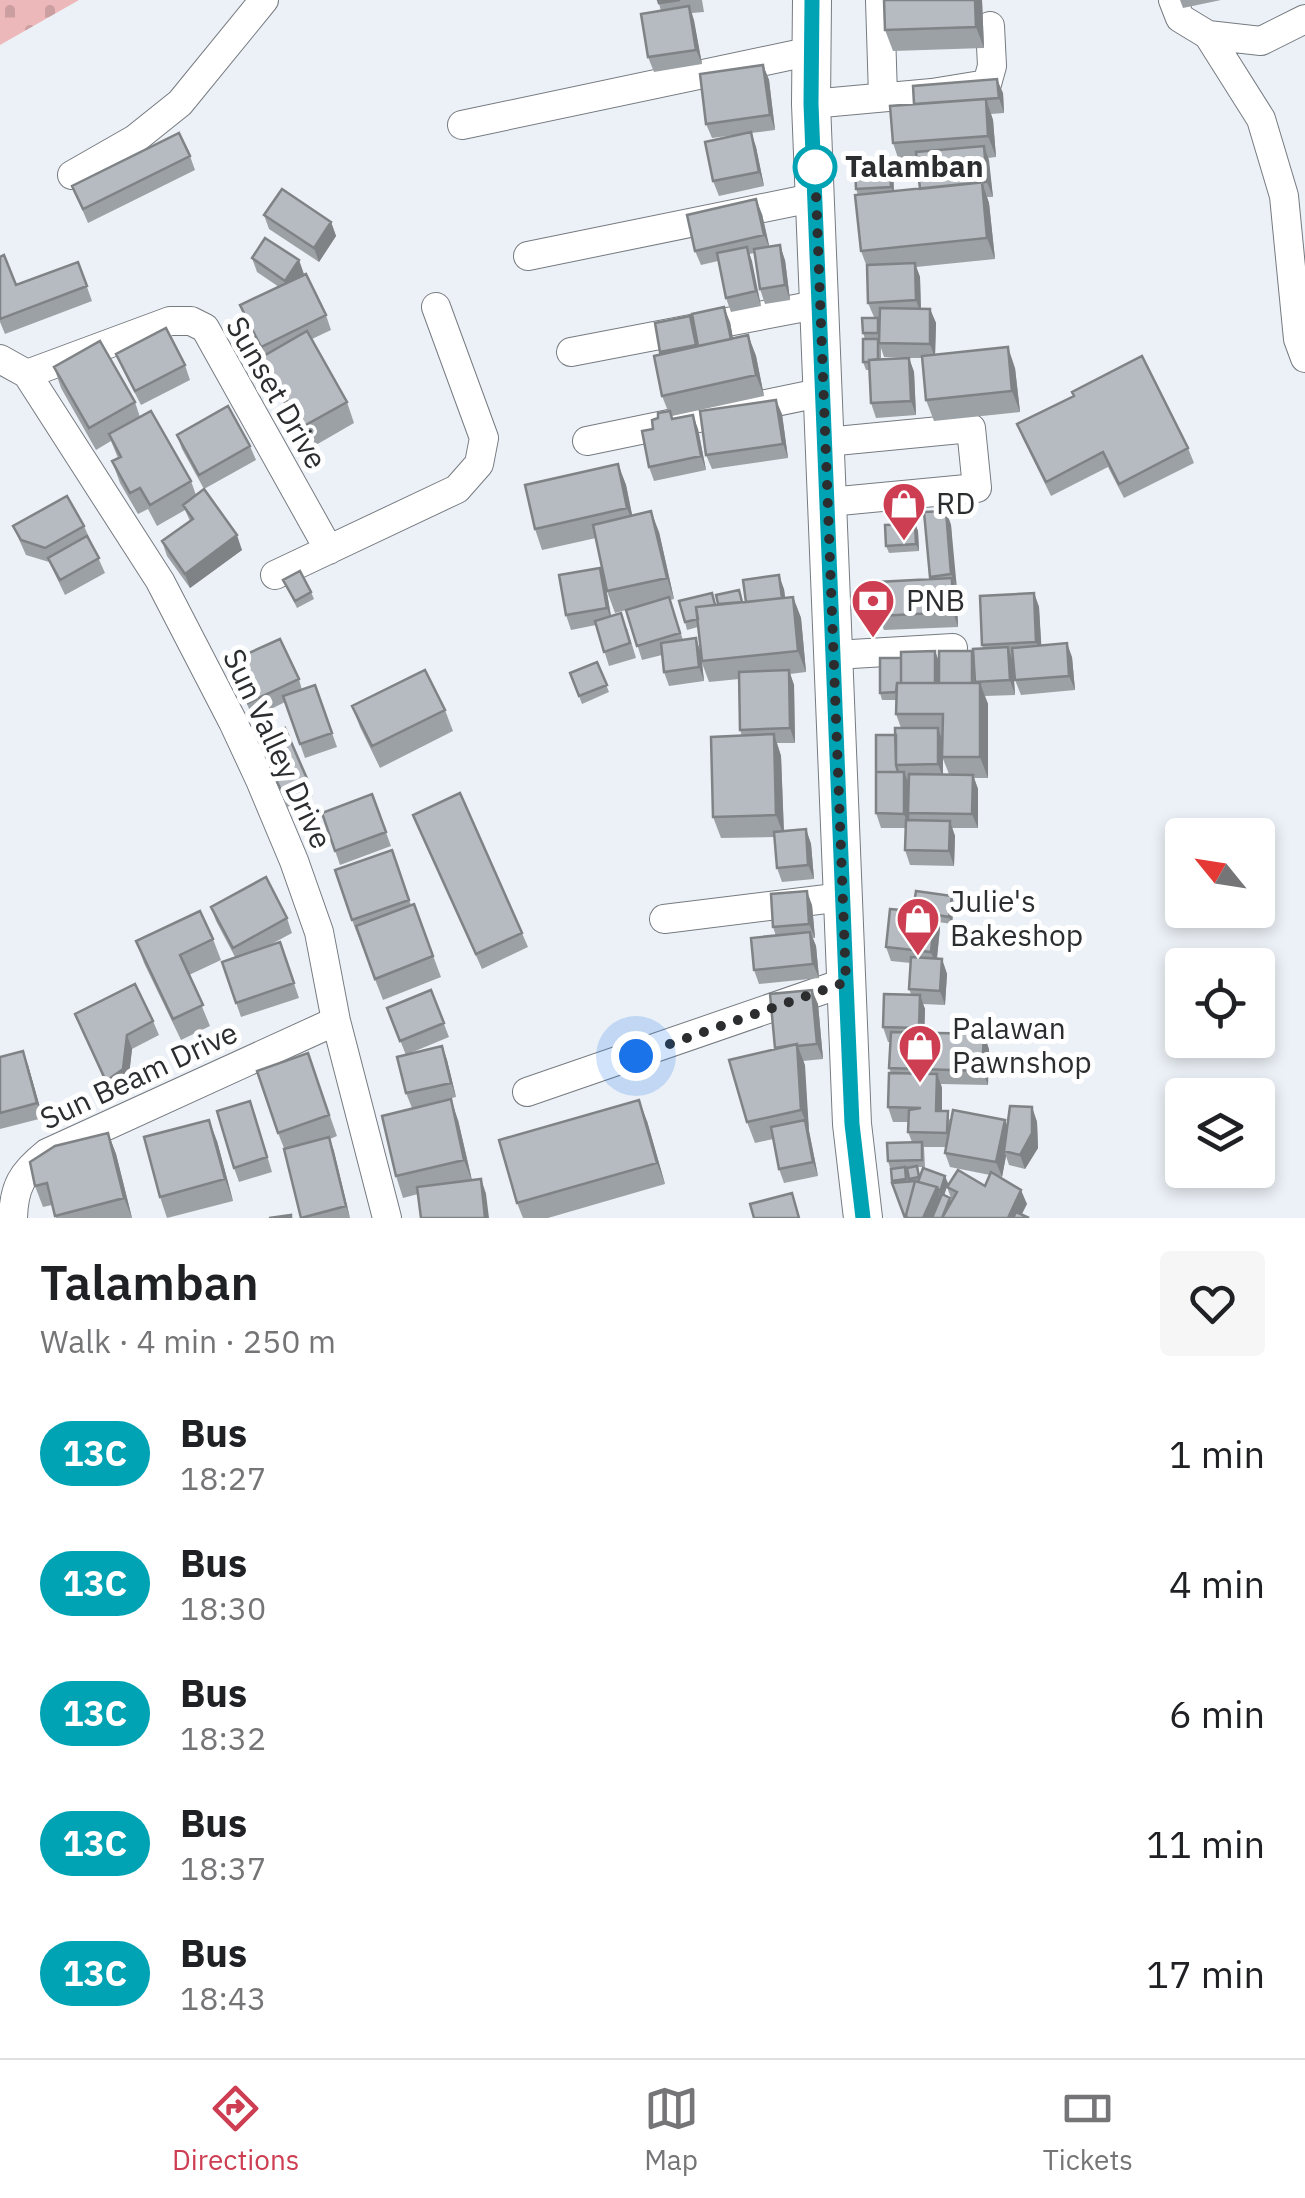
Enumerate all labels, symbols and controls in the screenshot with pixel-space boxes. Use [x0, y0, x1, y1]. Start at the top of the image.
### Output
marker: Talamban [794, 146, 836, 188]
place label: Talamban [845, 146, 984, 185]
street label: Sunset Drive [218, 309, 337, 476]
shop icon: RD [881, 481, 927, 542]
place label: RD [936, 483, 975, 522]
bank icon: PNB [850, 578, 896, 639]
place label: PNB [906, 580, 965, 619]
street label: Sun Valley Drive [215, 642, 342, 855]
north arrow [1165, 818, 1275, 928]
map controls [1165, 818, 1275, 1188]
place label: Julie's Bakeshop [950, 881, 1083, 954]
shop icon: Julie's Bakeshop [895, 896, 941, 957]
button: locate [1165, 948, 1275, 1058]
place label: Palawan Pawnshop [952, 1008, 1092, 1081]
street label: Sun Beam Drive [33, 1012, 243, 1137]
shop icon: Palawan Pawnshop [897, 1023, 943, 1084]
your location [611, 1031, 661, 1081]
button: layers [1165, 1078, 1275, 1188]
text: Talamban [40, 1251, 259, 1313]
button: heart [1160, 1251, 1265, 1356]
text: Walk · 4 min · 250 m [40, 1320, 336, 1362]
text: Bus [180, 1408, 247, 1457]
text: 1 min [1169, 1429, 1265, 1478]
text: 13C [63, 1430, 127, 1476]
text: 18:27 [180, 1457, 266, 1499]
text: Bus [180, 1538, 247, 1587]
text: 4 min [1169, 1559, 1265, 1608]
text: 13C [63, 1560, 127, 1606]
text: 18:30 [180, 1587, 266, 1629]
text: Bus [180, 1668, 247, 1717]
text: 6 min [1169, 1689, 1265, 1738]
text: 13C [63, 1690, 127, 1736]
text: 18:32 [180, 1717, 266, 1759]
text: Bus [180, 1798, 247, 1847]
text: 11 min [1146, 1819, 1265, 1868]
text: 13C [63, 1820, 127, 1866]
text: 18:37 [180, 1847, 266, 1889]
text: Bus [180, 1928, 247, 1977]
text: 17 min [1146, 1949, 1265, 1998]
text: 13C [63, 1950, 127, 1996]
text: 18:43 [180, 1977, 266, 2019]
tab: Directions [172, 2081, 299, 2178]
tab: Map [644, 2081, 699, 2178]
tab: Tickets [1043, 2081, 1133, 2178]

